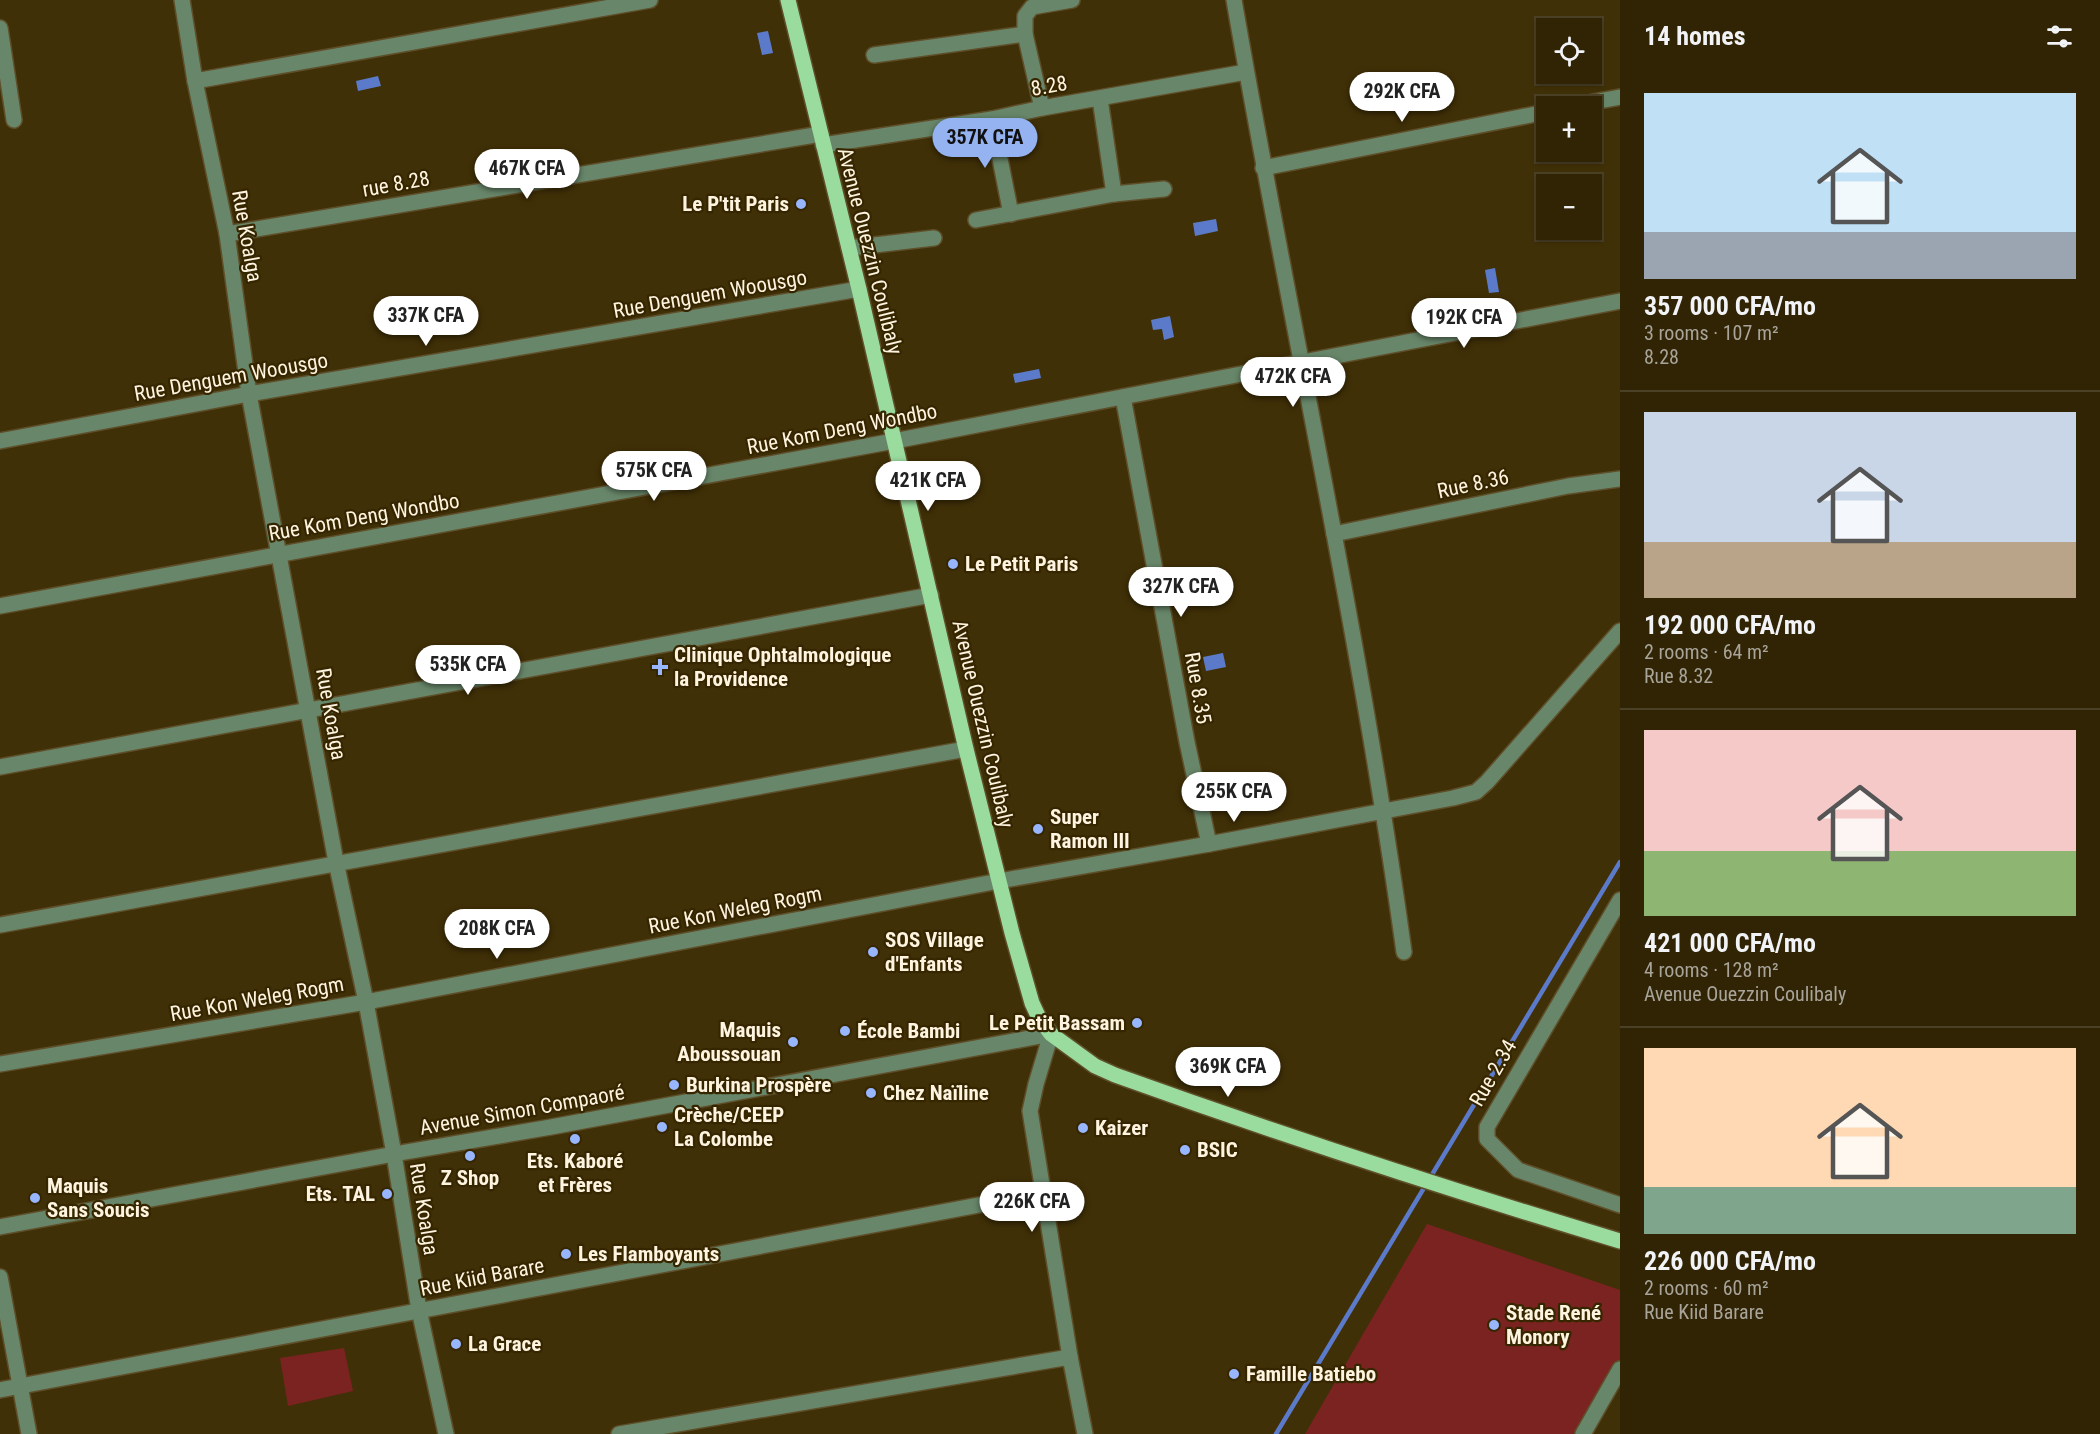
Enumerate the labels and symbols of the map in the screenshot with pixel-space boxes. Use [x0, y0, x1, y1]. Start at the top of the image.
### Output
street label: 8.28 [1029, 71, 1069, 101]
pin: 292K CFA [1340, 72, 1464, 123]
pin: 357K CFA [923, 118, 1047, 169]
street label: Avenue Ouezzin Coulibaly [833, 145, 907, 357]
pin: 467K CFA [465, 149, 589, 200]
street label: rue 8.28 [361, 166, 431, 202]
street label: Rue Koalga [227, 188, 267, 284]
place label: Le P'tit Paris [682, 192, 789, 216]
marker: Le P'tit Paris [794, 197, 808, 211]
street label: Rue Denguem Woousgo [611, 265, 809, 323]
pin: 337K CFA [364, 296, 488, 347]
pin: 192K CFA [1402, 298, 1526, 349]
street label: Rue Denguem Woousgo [132, 348, 330, 406]
pin: 472K CFA [1231, 357, 1355, 408]
street label: Rue Kom Deng Wondbo [745, 399, 939, 459]
pin: 575K CFA [592, 451, 716, 502]
pin: 421K CFA [866, 461, 990, 512]
street label: Rue 8.36 [1435, 465, 1511, 503]
street label: Rue Kom Deng Wondbo [267, 488, 461, 546]
place label: Le Petit Paris [965, 552, 1078, 576]
marker: Le Petit Paris [946, 557, 960, 571]
pin: 327K CFA [1119, 567, 1243, 618]
street label: Avenue Ouezzin Coulibaly [947, 618, 1019, 830]
place label: Clinique Ophtalmologique la Providence [674, 643, 891, 691]
pin: 535K CFA [406, 645, 530, 696]
street label: Rue 8.35 [1180, 650, 1216, 726]
marker: Clinique Ophtalmologique la Providence [651, 658, 669, 676]
street label: Rue Koalga [311, 666, 351, 762]
pin: 255K CFA [1172, 772, 1296, 823]
place label: Super Ramon III [1050, 805, 1130, 853]
marker: Super Ramon III [1031, 822, 1045, 836]
street label: Rue Kon Weleg Rogm [646, 881, 824, 939]
pin: 208K CFA [435, 909, 559, 960]
place label: SOS Village d'Enfants [885, 928, 984, 976]
marker: SOS Village d'Enfants [866, 945, 880, 959]
street label: Rue Kon Weleg Rogm [168, 972, 346, 1026]
place label: Le Petit Bassam [989, 1011, 1125, 1035]
marker: Le Petit Bassam [1130, 1016, 1144, 1030]
place label: Maquis Aboussouan [677, 1018, 781, 1066]
place label: École Bambi [857, 1019, 960, 1043]
marker: École Bambi [838, 1024, 852, 1038]
marker: Maquis Aboussouan [786, 1035, 800, 1049]
street label: Rue 2.34 [1464, 1036, 1522, 1110]
pin: 369K CFA [1166, 1047, 1290, 1098]
place label: Burkina Prospère [686, 1073, 831, 1097]
marker: Burkina Prospère [667, 1078, 681, 1092]
street label: Avenue Simon Compaoré [418, 1080, 626, 1140]
place label: Chez Naïline [883, 1081, 989, 1105]
marker: Chez Naïline [864, 1086, 878, 1100]
place label: Crèche/CEEP La Colombe [674, 1103, 784, 1151]
place label: Kaizer [1095, 1116, 1148, 1140]
marker: Crèche/CEEP La Colombe [655, 1120, 669, 1134]
marker: Kaizer [1076, 1121, 1090, 1135]
marker: Ets. Kaboré et Frères [568, 1132, 582, 1146]
place label: BSIC [1197, 1138, 1238, 1162]
marker: BSIC [1178, 1143, 1192, 1157]
marker: Z Shop [463, 1149, 477, 1163]
place label: Ets. Kaboré et Frères [527, 1149, 623, 1197]
street label: Rue Koalga [405, 1161, 443, 1257]
place label: Z Shop [441, 1166, 499, 1190]
place label: Maquis Sans Soucis [47, 1174, 150, 1222]
place label: Ets. TAL [306, 1182, 375, 1206]
pin: 226K CFA [970, 1182, 1094, 1233]
marker: Ets. TAL [380, 1187, 394, 1201]
marker: Maquis Sans Soucis [28, 1191, 42, 1205]
place label: Les Flamboyants [578, 1242, 719, 1266]
marker: Les Flamboyants [559, 1247, 573, 1261]
street label: Rue Kiid Barare [418, 1253, 546, 1301]
place label: Stade René Monory [1506, 1301, 1601, 1349]
marker: Stade René Monory [1487, 1318, 1501, 1332]
place label: La Grace [468, 1332, 541, 1356]
marker: La Grace [449, 1337, 463, 1351]
place label: Famille Batiebo [1246, 1362, 1376, 1386]
marker: Famille Batiebo [1227, 1367, 1241, 1381]

